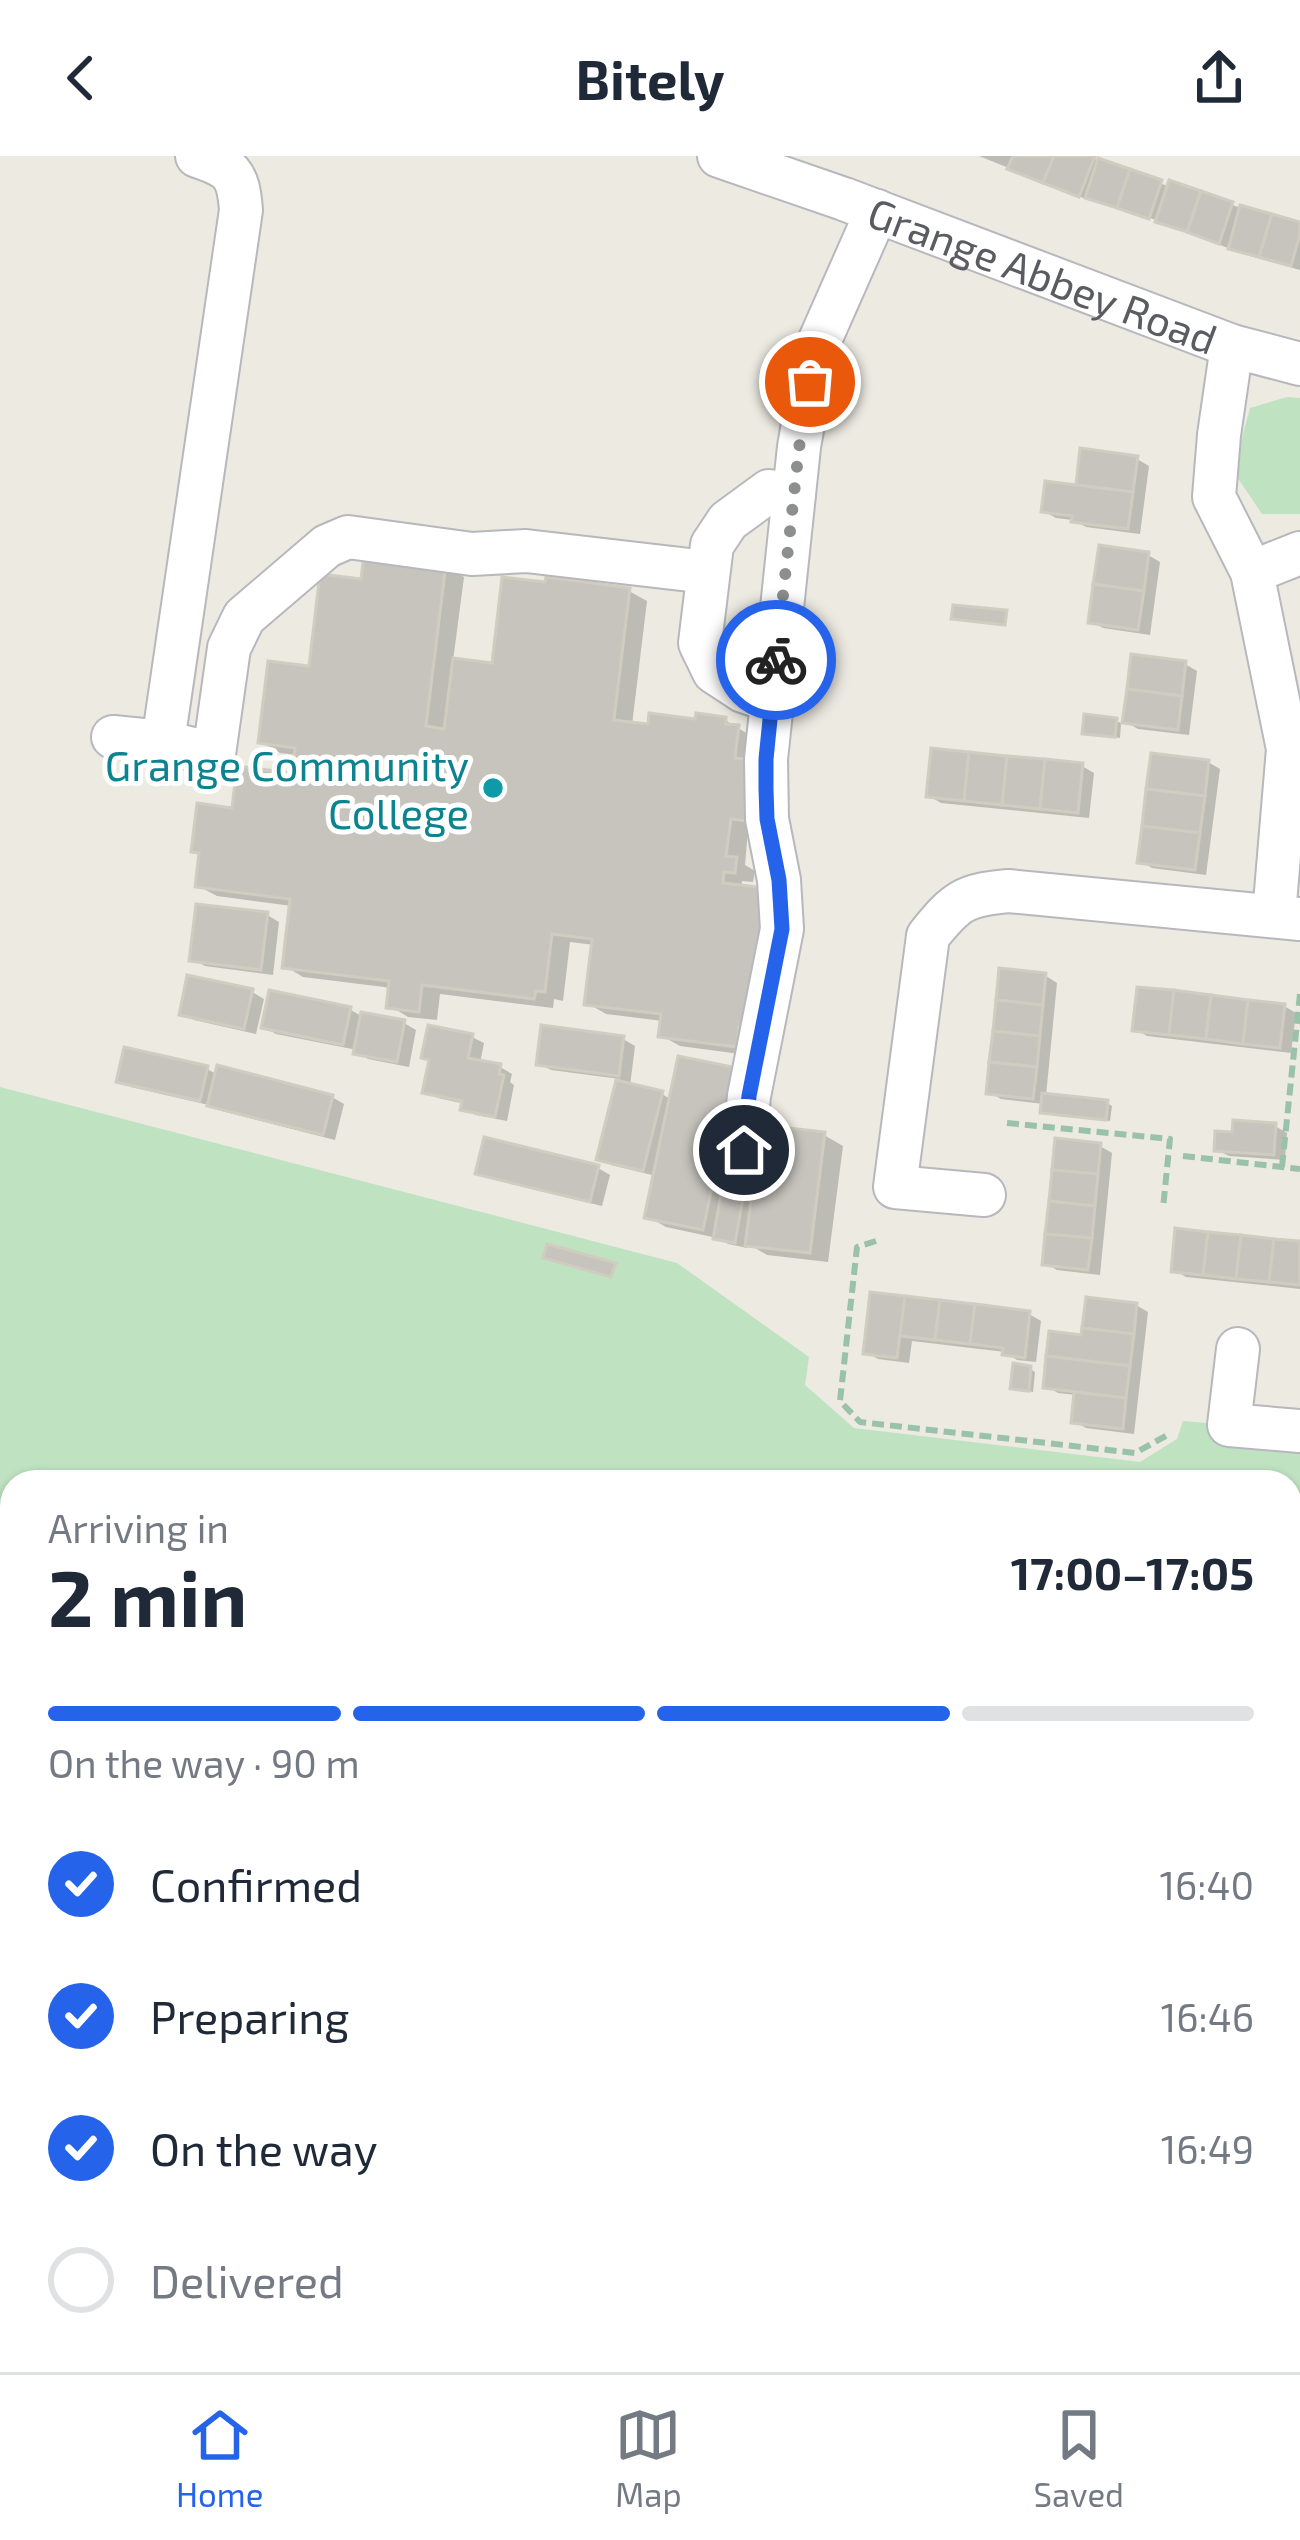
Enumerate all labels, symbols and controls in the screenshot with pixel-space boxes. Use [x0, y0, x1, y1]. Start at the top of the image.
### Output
icon: back [48, 45, 114, 111]
icon: share [1186, 45, 1252, 111]
text: Bitely [576, 46, 725, 111]
street label: Grange Abbey Road [862, 186, 1224, 363]
pin [759, 331, 861, 433]
icon: bag [777, 349, 843, 415]
courier [716, 600, 836, 720]
icon: bike [743, 627, 809, 693]
place label: Grange Community College [105, 739, 469, 837]
marker: Grange Community College [480, 775, 506, 801]
pin [693, 1099, 795, 1201]
icon: home [711, 1117, 777, 1183]
text: Arriving in [48, 1504, 229, 1551]
text: 17:00–17:05 [1011, 1545, 1254, 1599]
text: 2 min [48, 1549, 247, 1643]
text: On the way · 90 m [48, 1739, 360, 1786]
icon: check [48, 1851, 114, 1917]
text: Confirmed [150, 1857, 362, 1911]
text: 16:40 [1159, 1861, 1254, 1908]
icon: check [48, 1983, 114, 2049]
text: Preparing [150, 1989, 349, 2043]
text: 16:46 [1161, 1993, 1254, 2040]
icon: check [48, 2115, 114, 2181]
text: On the way [150, 2121, 377, 2175]
text: 16:49 [1161, 2125, 1254, 2172]
text: Delivered [150, 2253, 344, 2307]
tab: Home [176, 2402, 263, 2514]
tab: Map [615, 2402, 682, 2514]
tab: Saved [1033, 2402, 1124, 2514]

